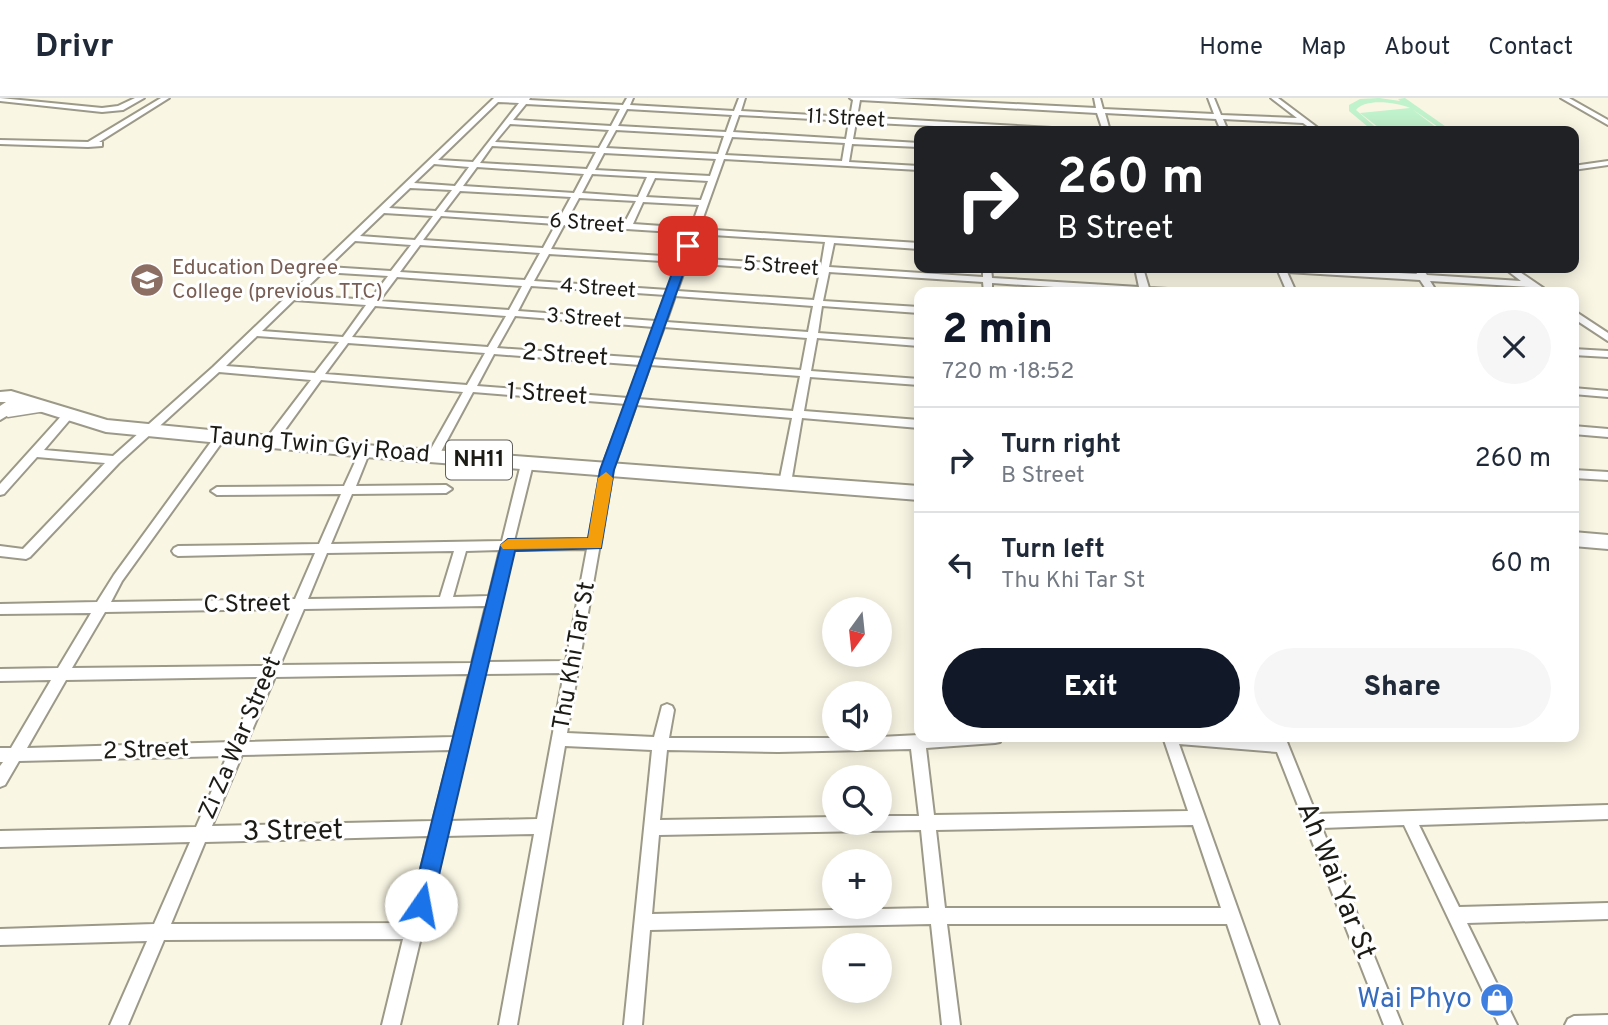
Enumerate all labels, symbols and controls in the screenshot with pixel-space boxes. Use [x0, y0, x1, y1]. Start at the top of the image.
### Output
text: Drivr [35, 27, 114, 69]
text: Home [1199, 33, 1263, 63]
text: Map [1301, 33, 1346, 63]
text: About [1384, 33, 1450, 63]
text: Contact [1488, 33, 1573, 63]
street label: 11 Street [806, 103, 886, 135]
text: 260 m [1057, 149, 1204, 211]
icon: right [942, 154, 1033, 245]
street label: 6 Street [549, 208, 625, 240]
text: B Street [1057, 210, 1174, 250]
pin [658, 216, 718, 276]
icon: arrive [669, 227, 707, 265]
street label: 5 Street [742, 251, 820, 283]
place label: Education Degree College (previous TTC) [172, 255, 383, 306]
school or university icon: Education Degree College (previous TTC) [128, 261, 166, 299]
street label: 4 Street [559, 273, 637, 305]
street label: 3 Street [545, 303, 623, 335]
text: 2 min [942, 305, 1053, 358]
button: close [1477, 310, 1551, 384]
street label: 2 Street [521, 338, 609, 374]
text: 720 m · 18:52 [942, 358, 1074, 387]
street label: 1 Street [506, 377, 588, 413]
street label: Taung Twin Gyi Road [207, 421, 431, 471]
text: Turn right [1001, 429, 1121, 462]
road number: NH11 [446, 440, 512, 480]
icon: right [942, 441, 980, 479]
text: 260 m [1475, 443, 1551, 476]
text: B Street [1001, 462, 1085, 491]
text: Turn left [1001, 534, 1105, 567]
icon: left [942, 546, 980, 584]
text: 60 m [1491, 548, 1551, 581]
text: Thu Khi Tar St [1001, 567, 1145, 596]
street label: Thu Khi Tar St [547, 579, 603, 733]
street label: C Street [203, 589, 291, 621]
north arrow [822, 597, 892, 667]
map controls [822, 597, 892, 1003]
button: Exit [942, 648, 1240, 728]
button: Share [1254, 648, 1551, 728]
street label: Zi Za War Street [193, 652, 289, 824]
button: sound [822, 681, 892, 751]
street label: 2 Street [102, 735, 190, 767]
button: search [822, 765, 892, 835]
street label: Ah Wai Yar St [1287, 797, 1383, 965]
street label: 3 Street [242, 813, 344, 851]
button: + [822, 849, 892, 919]
position arrow [384, 868, 458, 942]
button: − [822, 933, 892, 1003]
shop icon: Wai Phyo [1478, 981, 1516, 1019]
place label: Wai Phyo [1357, 982, 1472, 1018]

